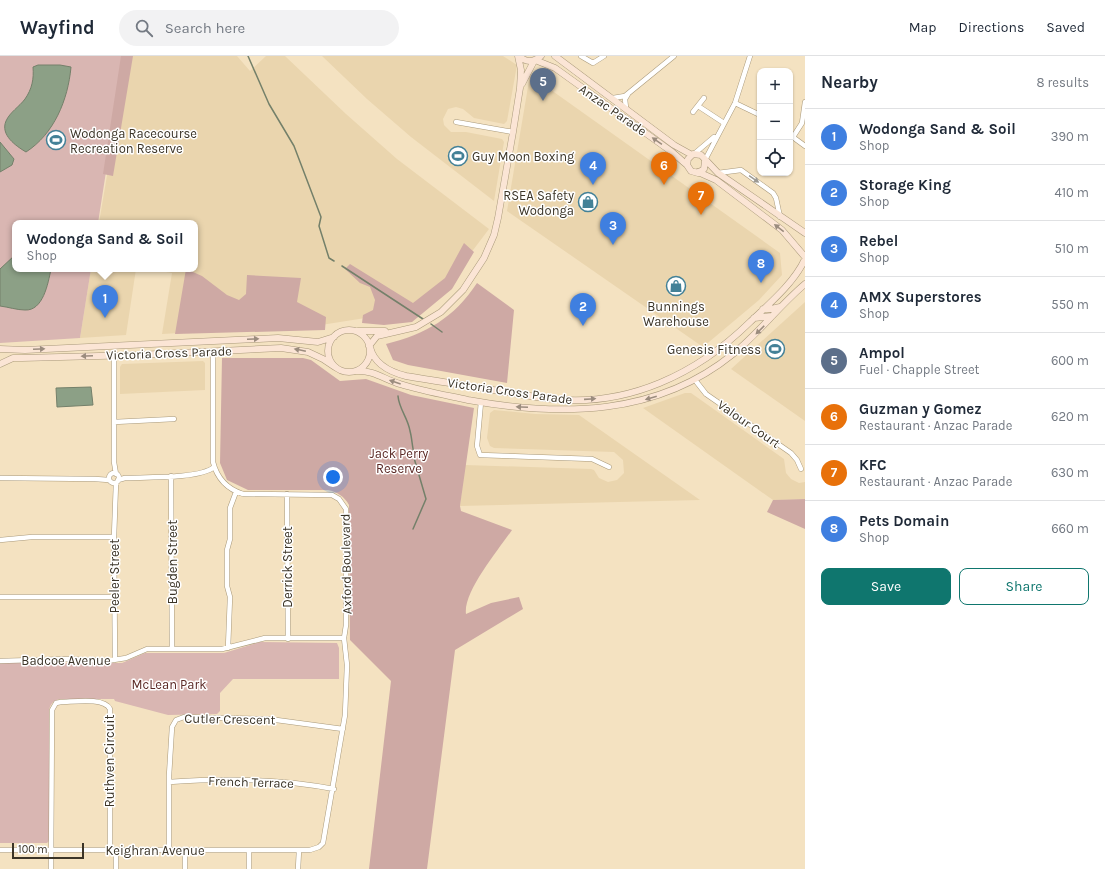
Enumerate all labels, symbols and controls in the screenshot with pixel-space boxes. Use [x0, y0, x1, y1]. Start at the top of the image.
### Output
search box [119, 10, 399, 46]
text: Wayfind [20, 17, 95, 39]
icon: search [133, 17, 155, 39]
text: Search here [165, 19, 245, 37]
text: Map [909, 19, 937, 36]
text: Directions [959, 19, 1024, 36]
text: Saved [1046, 19, 1085, 36]
pin: 5 [530, 68, 556, 101]
map controls [757, 68, 793, 176]
button: + [757, 68, 793, 104]
text: Nearby [821, 72, 878, 92]
text: 8 results [1036, 75, 1089, 90]
street label: Anzac Parade [576, 81, 650, 139]
button: − [757, 104, 793, 140]
text: Wodonga Sand & Soil [859, 120, 1016, 138]
place label: Wodonga Racecourse Recreation Reserve [70, 126, 197, 156]
sports icon: Wodonga Racecourse Recreation Reserve [45, 129, 67, 151]
text: 1 [832, 129, 836, 144]
text: 390 m [1051, 129, 1089, 144]
one-way arrow [651, 137, 662, 145]
text: Shop [859, 138, 889, 153]
button: locate [757, 140, 793, 176]
sports icon: Guy Moon Boxing [447, 145, 469, 167]
place label: Guy Moon Boxing [472, 149, 575, 164]
pin: 4 [580, 152, 606, 185]
pin: 6 [651, 152, 677, 185]
one-way arrow [748, 175, 759, 183]
text: Storage King [859, 176, 951, 194]
pin: 7 [688, 182, 714, 215]
text: 2 [830, 185, 838, 200]
text: 410 m [1054, 185, 1089, 200]
place label: RSEA Safety Wodonga [503, 188, 574, 218]
shop icon: RSEA Safety Wodonga [577, 191, 599, 213]
text: Shop [859, 194, 889, 209]
pin: 3 [600, 212, 626, 245]
popup [12, 220, 198, 272]
one-way arrow [774, 224, 785, 233]
text: Wodonga Sand & Soil [27, 230, 183, 248]
text: Rebel [859, 232, 898, 250]
text: 3 [830, 241, 838, 256]
text: 510 m [1054, 241, 1089, 256]
text: Shop [27, 248, 57, 263]
pin: 8 [748, 250, 774, 283]
text: Shop [859, 250, 889, 265]
shop icon: Bunnings Warehouse [665, 275, 687, 297]
pin: 1 [92, 285, 118, 318]
text: AMX Superstores [859, 288, 982, 306]
pin: 2 [570, 293, 596, 326]
text: 4 [830, 297, 838, 312]
text: 550 m [1051, 297, 1089, 312]
place label: Bunnings Warehouse [643, 299, 709, 329]
text: Shop [859, 306, 889, 321]
one-way arrow [755, 325, 765, 334]
one-way arrow [247, 335, 259, 342]
sports icon: Genesis Fitness [764, 338, 786, 360]
place label: Genesis Fitness [667, 342, 761, 357]
street label: Victoria Cross Parade [106, 343, 232, 363]
text: Ampol [859, 344, 905, 362]
one-way arrow [33, 346, 46, 352]
one-way arrow [294, 346, 306, 352]
one-way arrow [80, 353, 93, 359]
text: 5 [830, 353, 838, 368]
text: 600 m [1051, 353, 1089, 368]
text: Fuel · Chapple Street [859, 362, 979, 377]
street label: Victoria Cross Parade [447, 375, 574, 407]
one-way arrow [389, 379, 401, 385]
one-way arrow [584, 396, 596, 403]
one-way arrow [645, 396, 658, 402]
street label: Valour Court [715, 397, 783, 451]
text: Guzman y Gomez [859, 400, 982, 418]
one-way arrow [515, 404, 528, 410]
text: 6 [830, 409, 838, 424]
text: 620 m [1051, 409, 1089, 424]
text: Restaurant · Anzac Parade [859, 418, 1013, 433]
park label: Jack Perry Reserve [370, 446, 428, 476]
text: KFC [859, 456, 887, 474]
text: 7 [831, 465, 837, 480]
text: 630 m [1051, 465, 1089, 480]
your location [323, 467, 343, 487]
text: Restaurant · Anzac Parade [859, 474, 1013, 489]
text: Pets Domain [859, 512, 949, 530]
street label: Axford Boulevard [338, 514, 354, 614]
street label: Bugden Street [165, 520, 180, 604]
text: 8 [830, 521, 838, 536]
text: 660 m [1051, 521, 1089, 536]
street label: Derrick Street [280, 526, 295, 608]
text: Shop [859, 530, 889, 545]
street label: Peeler Street [107, 539, 122, 613]
button: Save [821, 568, 951, 605]
button: Share [959, 568, 1089, 605]
street label: Badcoe Avenue [21, 653, 111, 668]
park label: McLean Park [132, 677, 206, 692]
street label: Cutler Crescent [184, 711, 276, 727]
street label: Ruthven Circuit [102, 715, 117, 807]
street label: French Terrace [208, 773, 294, 791]
scale bar [12, 841, 84, 860]
text: 100 m [18, 843, 48, 856]
street label: Keighran Avenue [105, 843, 205, 858]

